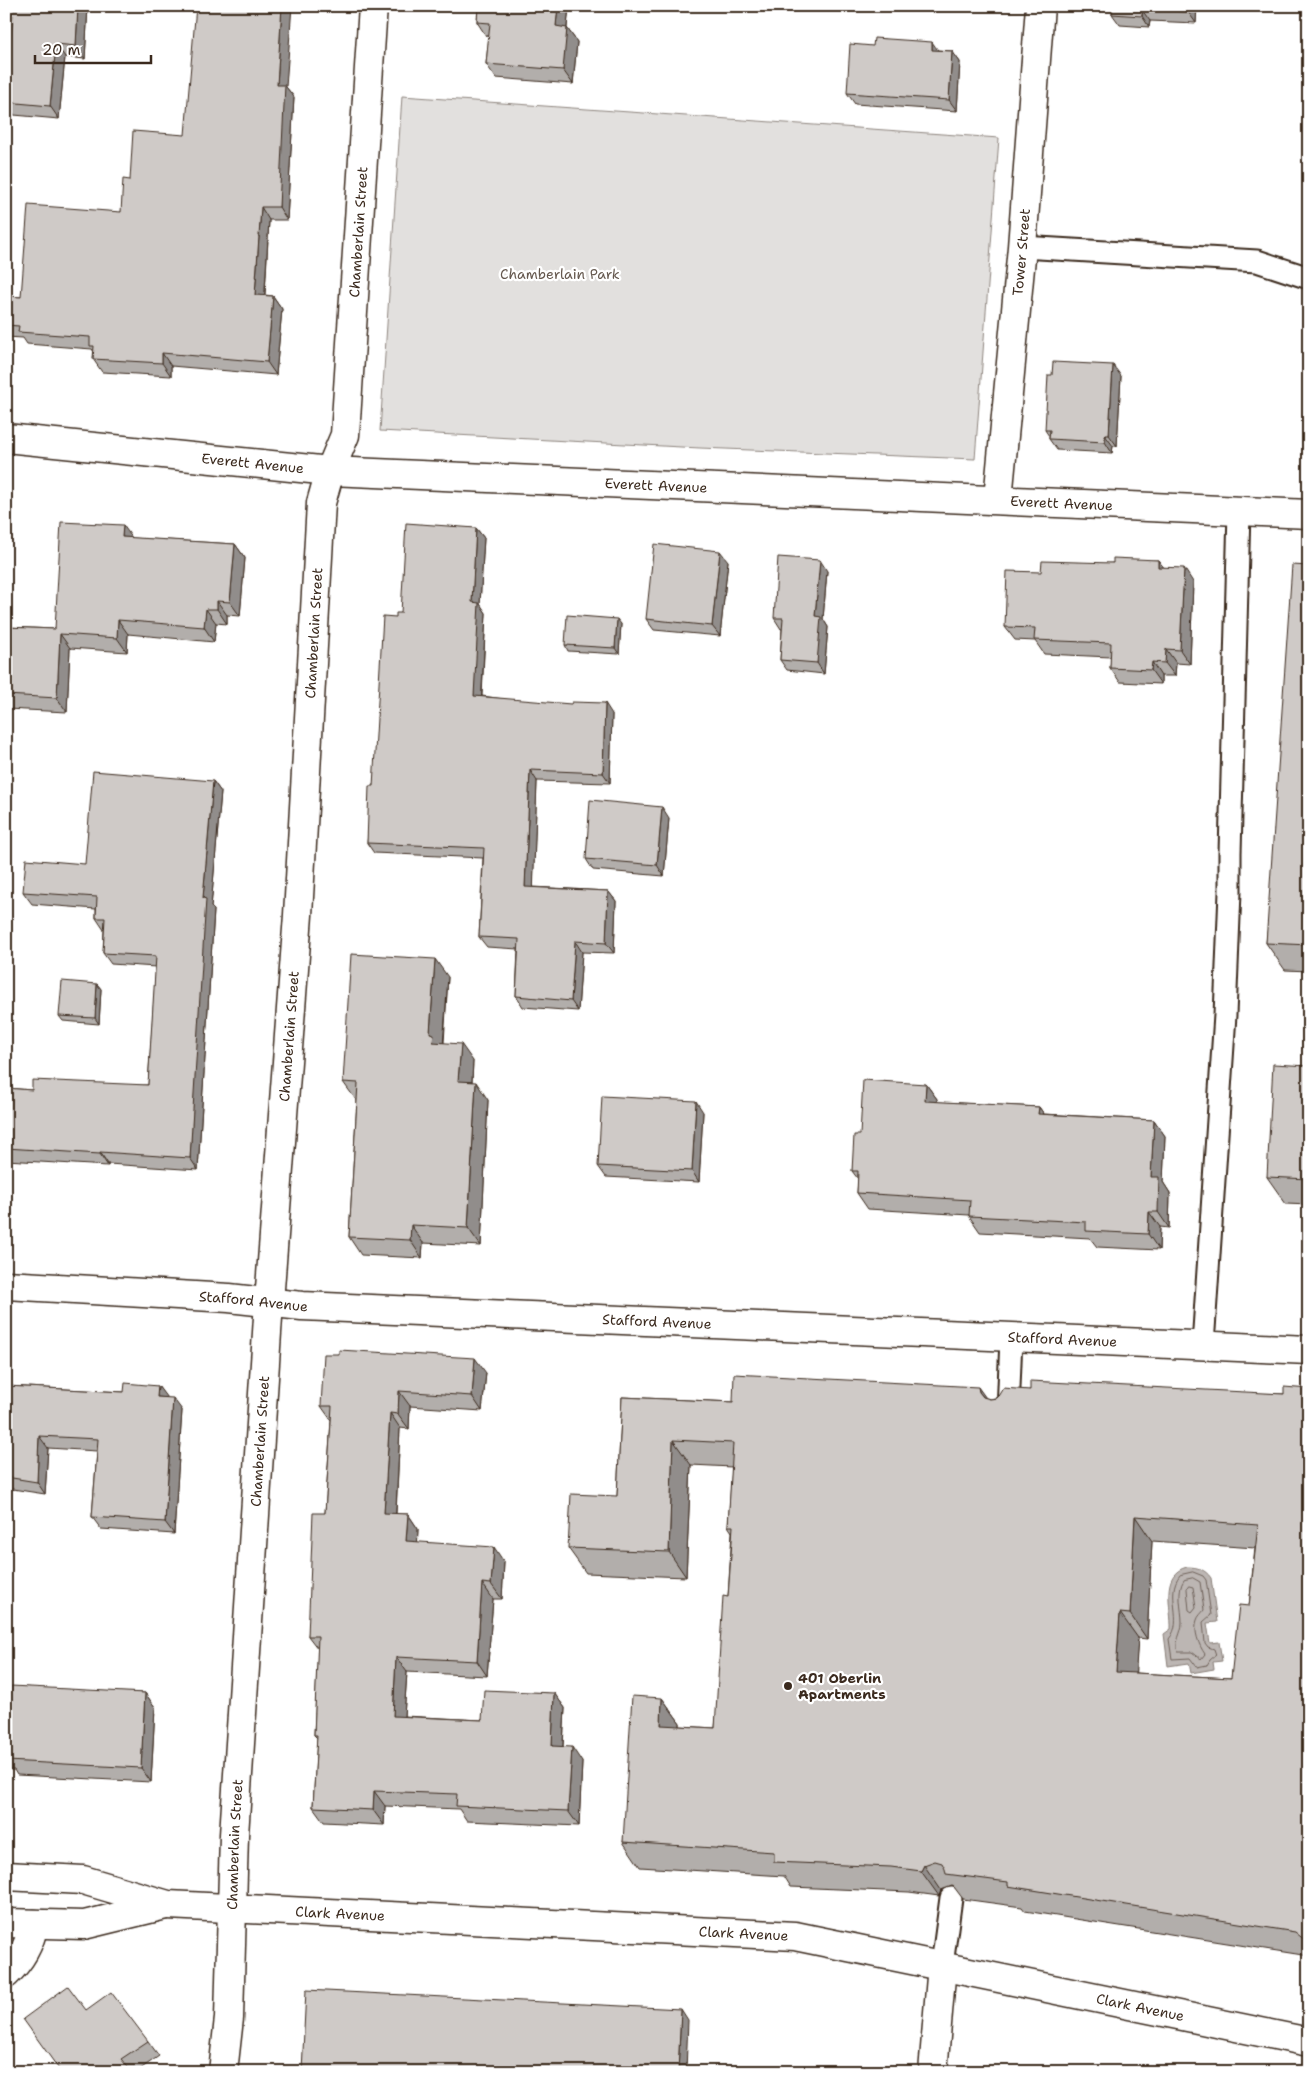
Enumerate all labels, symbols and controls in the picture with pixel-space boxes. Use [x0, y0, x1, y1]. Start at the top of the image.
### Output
scale bar [35, 32, 151, 64]
text: 20 m [42, 40, 81, 60]
street label: Chamberlain Street [345, 166, 372, 298]
street label: Tower Street [1008, 208, 1034, 297]
park label: Chamberlain Park [500, 265, 620, 283]
street label: Everett Avenue [201, 449, 305, 477]
street label: Everett Avenue [604, 474, 708, 497]
street label: Everett Avenue [1010, 492, 1113, 514]
street label: Chamberlain Street [301, 567, 326, 699]
street label: Chamberlain Street [275, 970, 303, 1102]
street label: Stafford Avenue [198, 1287, 308, 1315]
street label: Stafford Avenue [602, 1310, 712, 1333]
street label: Stafford Avenue [1007, 1328, 1118, 1351]
street label: Chamberlain Street [247, 1375, 273, 1507]
place label: 401 Oberlin Apartments [798, 1669, 886, 1703]
marker: 401 Oberlin Apartments [782, 1680, 794, 1692]
street label: Chamberlain Street [223, 1778, 247, 1910]
street label: Clark Avenue [295, 1902, 385, 1925]
street label: Clark Avenue [698, 1922, 789, 1945]
street label: Clark Avenue [1095, 1989, 1186, 2025]

